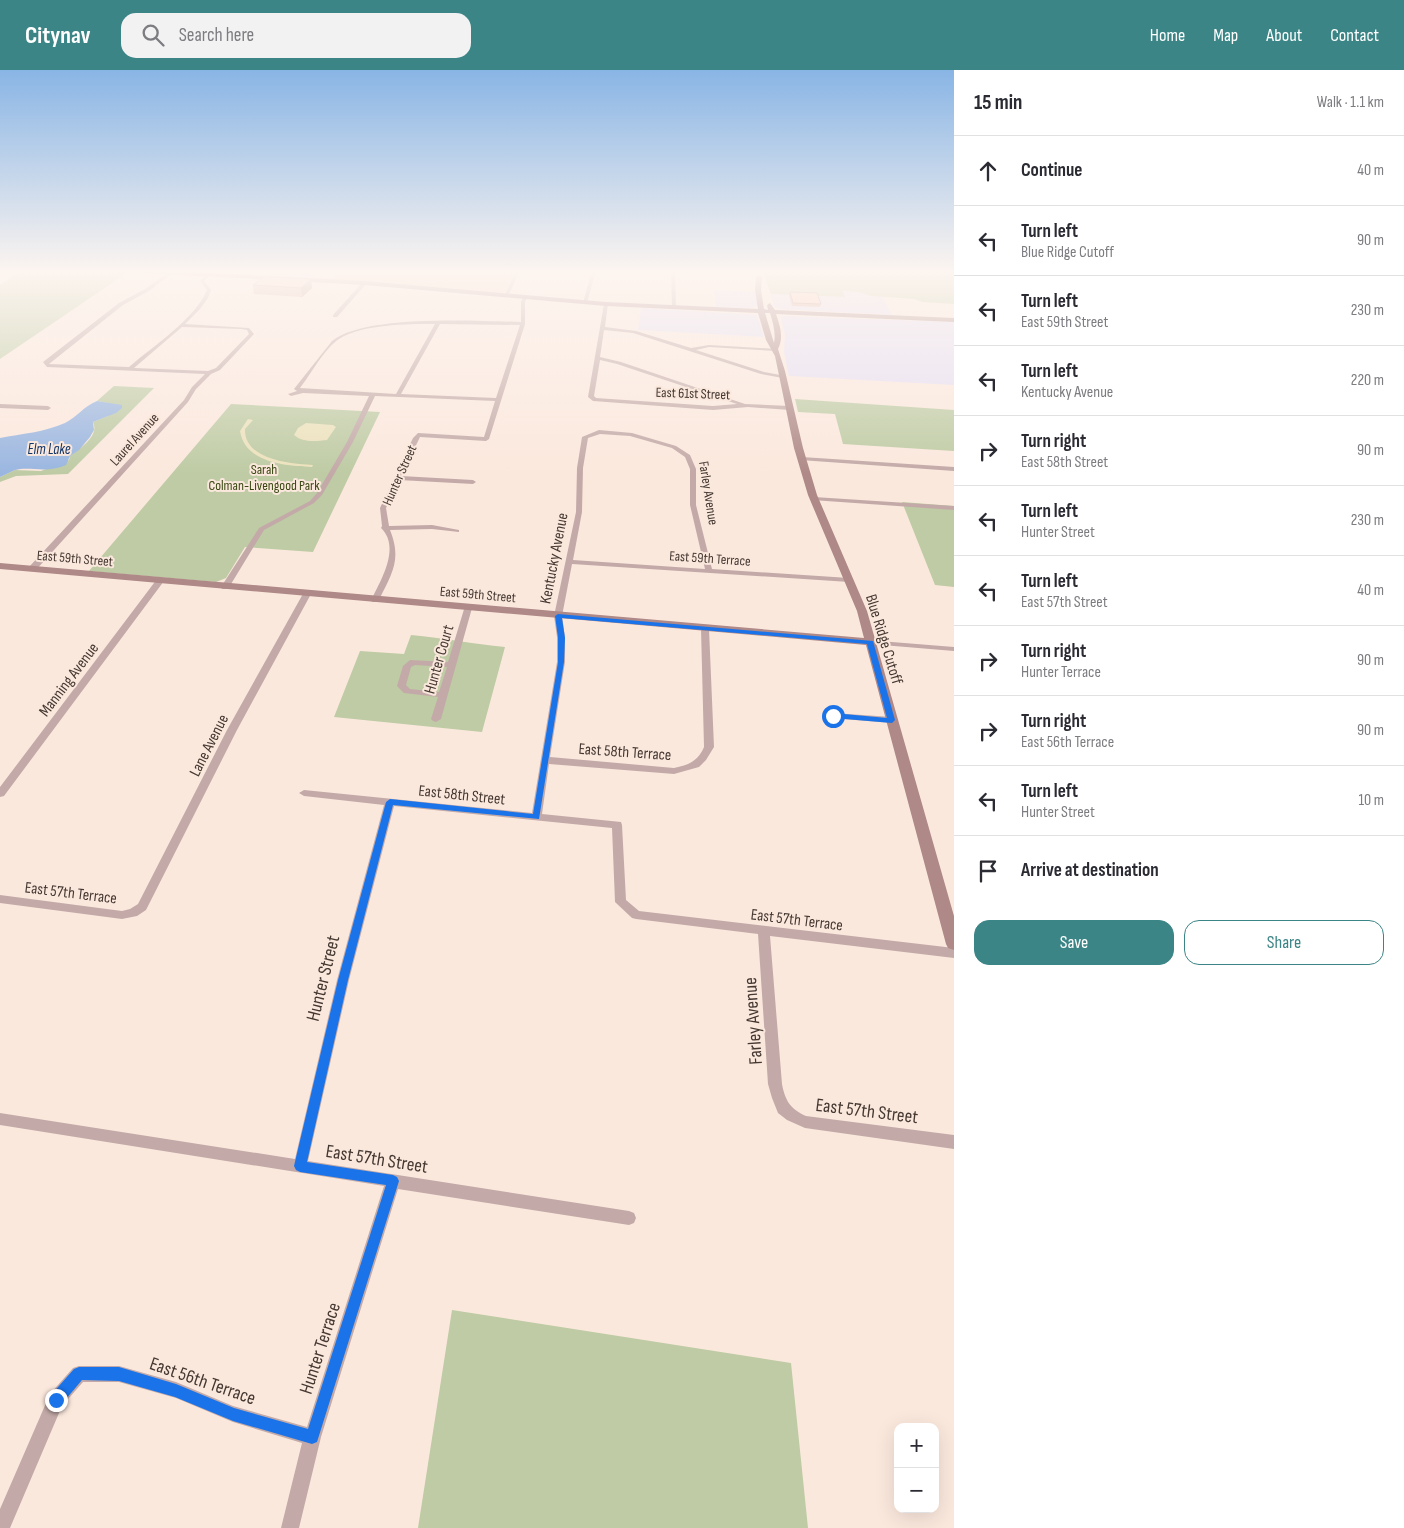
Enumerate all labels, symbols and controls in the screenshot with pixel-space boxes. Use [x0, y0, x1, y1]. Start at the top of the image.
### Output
search box [121, 13, 471, 58]
text: Citynav [25, 21, 91, 50]
icon: search [139, 21, 167, 49]
text: Search here [179, 24, 254, 47]
text: Home [1150, 25, 1185, 46]
text: Map [1213, 25, 1238, 46]
text: About [1266, 25, 1302, 46]
text: Contact [1330, 25, 1379, 46]
text: 15 min [974, 90, 1022, 115]
text: Walk · 1.1 km [1317, 93, 1384, 112]
icon: ahead [974, 157, 1002, 185]
text: Continue [1021, 159, 1082, 182]
text: 40 m [1357, 161, 1384, 180]
text: Turn left [1021, 220, 1078, 243]
icon: left [974, 227, 1002, 255]
text: 90 m [1357, 231, 1384, 250]
text: Blue Ridge Cutoff [1021, 243, 1114, 262]
text: Turn left [1021, 290, 1078, 313]
icon: left [974, 297, 1002, 325]
text: 230 m [1351, 301, 1384, 320]
text: East 59th Street [1021, 313, 1108, 332]
text: Turn left [1021, 360, 1078, 383]
icon: left [974, 367, 1002, 395]
text: 220 m [1351, 371, 1384, 390]
text: Kentucky Avenue [1021, 383, 1113, 402]
street label: East 61st Street [655, 384, 731, 403]
street label: Laurel Avenue [106, 410, 162, 469]
text: Turn right [1021, 430, 1086, 453]
icon: right [974, 437, 1002, 465]
water label: Elm Lake [27, 440, 71, 459]
text: 90 m [1357, 441, 1384, 460]
street label: Hunter Street [379, 442, 420, 508]
text: East 58th Street [1021, 453, 1108, 472]
street label: Farley Avenue [695, 460, 722, 526]
park label: Sarah Colman-Livengood Park [208, 461, 320, 494]
text: Turn left [1021, 500, 1078, 523]
icon: left [974, 507, 1002, 535]
street label: Kentucky Avenue [536, 511, 573, 605]
text: 230 m [1351, 511, 1384, 530]
text: Hunter Street [1021, 523, 1095, 542]
street label: East 59th Street [36, 547, 114, 570]
street label: East 59th Terrace [669, 547, 751, 570]
text: Turn left [1021, 570, 1078, 593]
icon: left [974, 577, 1002, 605]
text: 40 m [1357, 581, 1384, 600]
street label: East 59th Street [439, 583, 517, 606]
street label: Blue Ridge Cutoff [861, 592, 906, 687]
text: East 57th Street [1021, 593, 1108, 612]
street label: Hunter Court [421, 623, 458, 696]
street label: Manning Avenue [35, 639, 103, 720]
text: Turn right [1021, 640, 1086, 663]
icon: right [974, 647, 1002, 675]
text: 90 m [1357, 651, 1384, 670]
text: Hunter Terrace [1021, 663, 1101, 682]
route start [822, 705, 845, 728]
text: Turn right [1021, 710, 1086, 733]
street label: Lane Avenue [186, 712, 233, 780]
icon: right [974, 717, 1002, 745]
text: 90 m [1357, 721, 1384, 740]
text: East 56th Terrace [1021, 733, 1114, 752]
street label: East 58th Terrace [578, 740, 672, 765]
text: Turn left [1021, 780, 1078, 803]
street label: East 58th Street [418, 781, 506, 810]
icon: left [974, 787, 1002, 815]
text: 10 m [1358, 791, 1384, 810]
text: Hunter Street [1021, 803, 1095, 822]
icon: arrive [974, 857, 1002, 885]
text: Arrive at destination [1021, 859, 1159, 882]
street label: East 57th Terrace [24, 878, 118, 909]
street label: East 57th Terrace [750, 905, 844, 936]
button: Save [974, 920, 1174, 965]
button: Share [1184, 920, 1384, 965]
street label: Hunter Street [302, 933, 345, 1024]
street label: Farley Avenue [739, 976, 768, 1065]
street label: East 57th Street [814, 1094, 919, 1129]
street label: East 57th Street [324, 1140, 430, 1179]
street label: Hunter Terrace [295, 1300, 346, 1397]
street label: East 56th Terrace [146, 1353, 259, 1410]
route end [45, 1389, 68, 1412]
map controls [894, 1423, 939, 1513]
button: + [894, 1423, 939, 1468]
button: − [894, 1468, 939, 1513]

